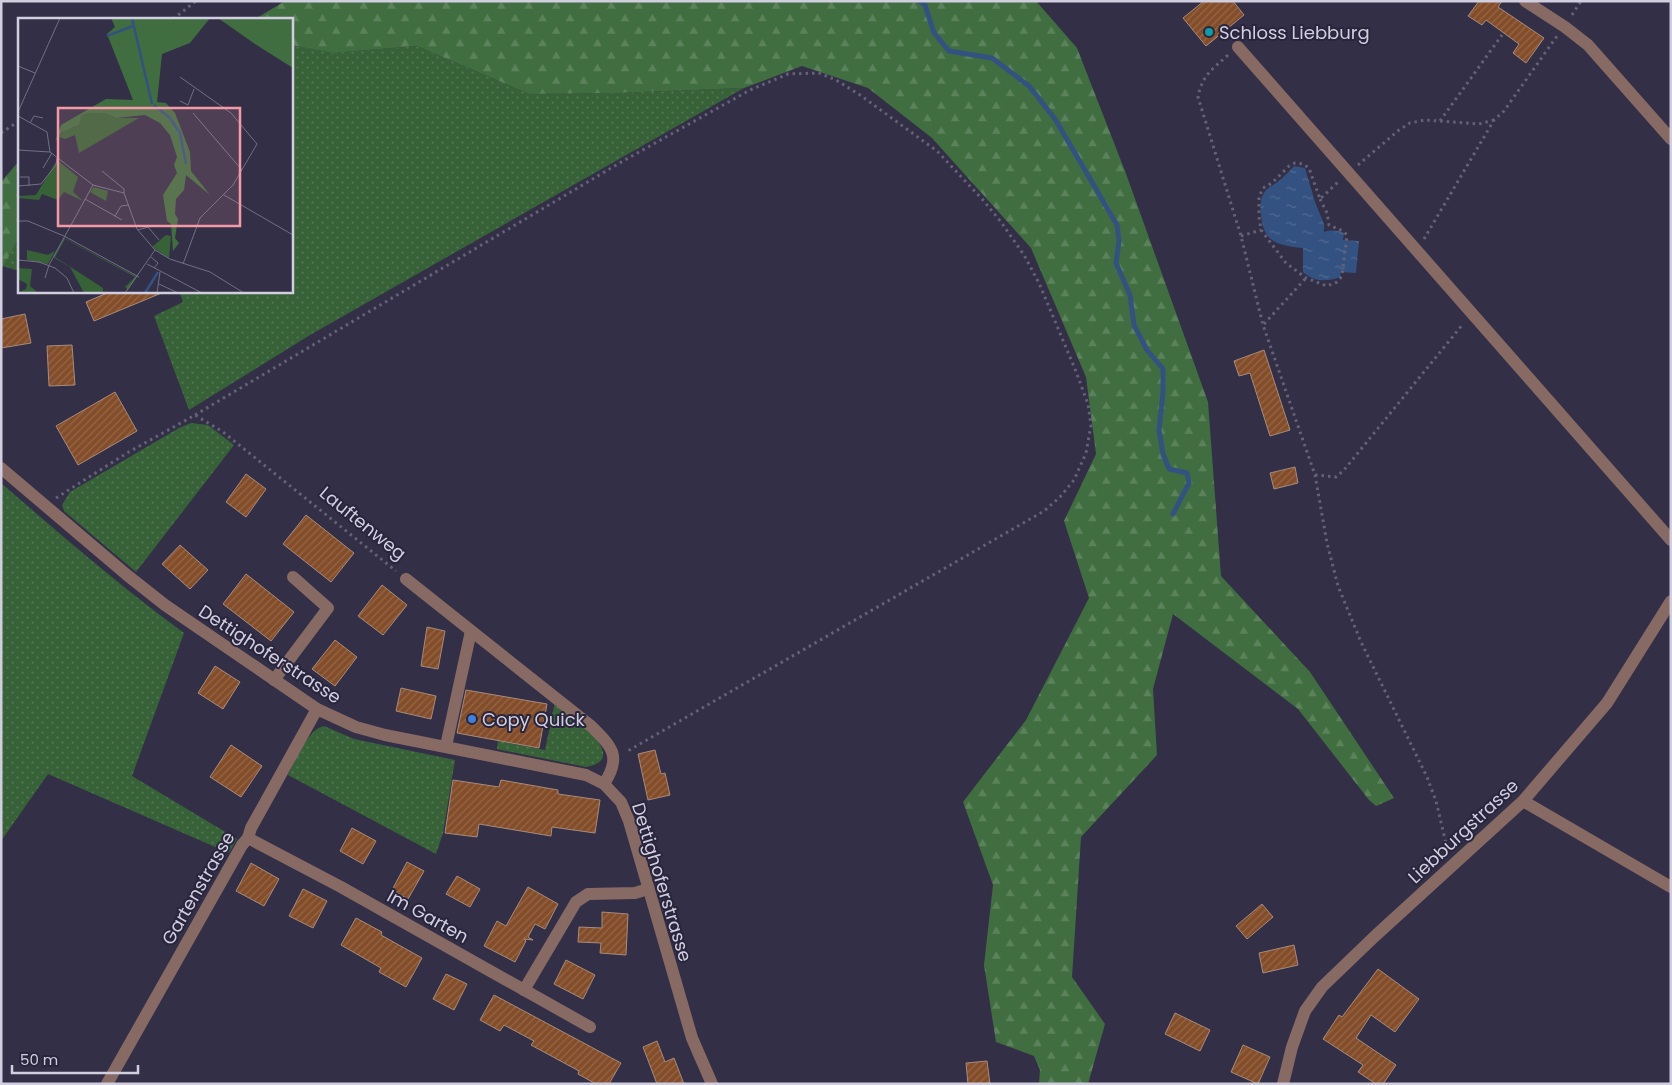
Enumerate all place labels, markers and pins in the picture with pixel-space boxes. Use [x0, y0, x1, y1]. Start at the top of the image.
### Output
place label: Schloss Liebburg [1219, 20, 1370, 45]
marker: Schloss Liebburg [1203, 26, 1215, 38]
place label: Copy Quick [482, 707, 586, 732]
marker: Copy Quick [466, 713, 478, 725]

